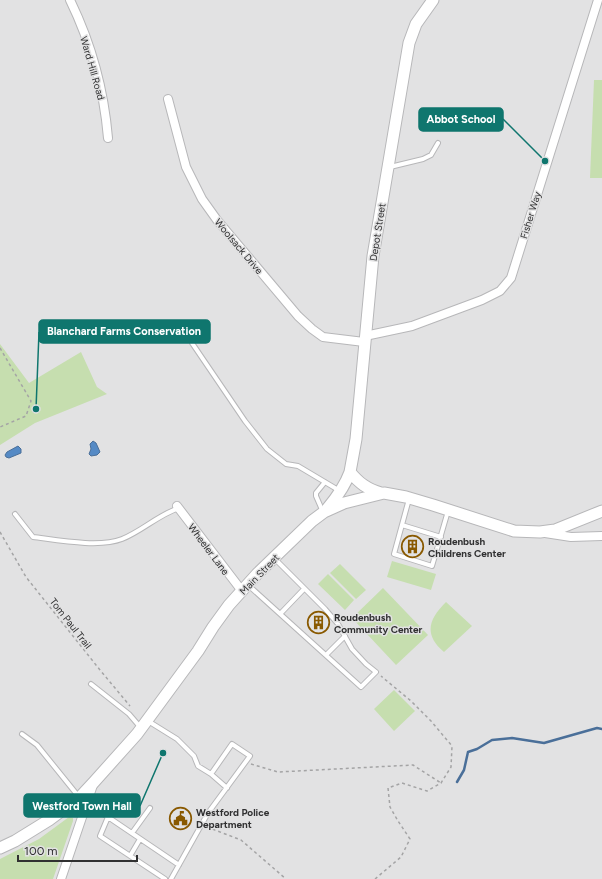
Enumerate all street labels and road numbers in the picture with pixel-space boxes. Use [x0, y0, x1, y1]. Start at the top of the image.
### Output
street label: Ward Hill Road [77, 35, 108, 102]
street label: Fisher Way [517, 189, 544, 240]
street label: Depot Street [367, 202, 389, 262]
street label: Woolsack Drive [212, 216, 266, 277]
street label: Wheeler Lane [185, 521, 232, 578]
street label: Main Street [237, 551, 282, 598]
street label: Tom Paul Trail [47, 595, 94, 651]

